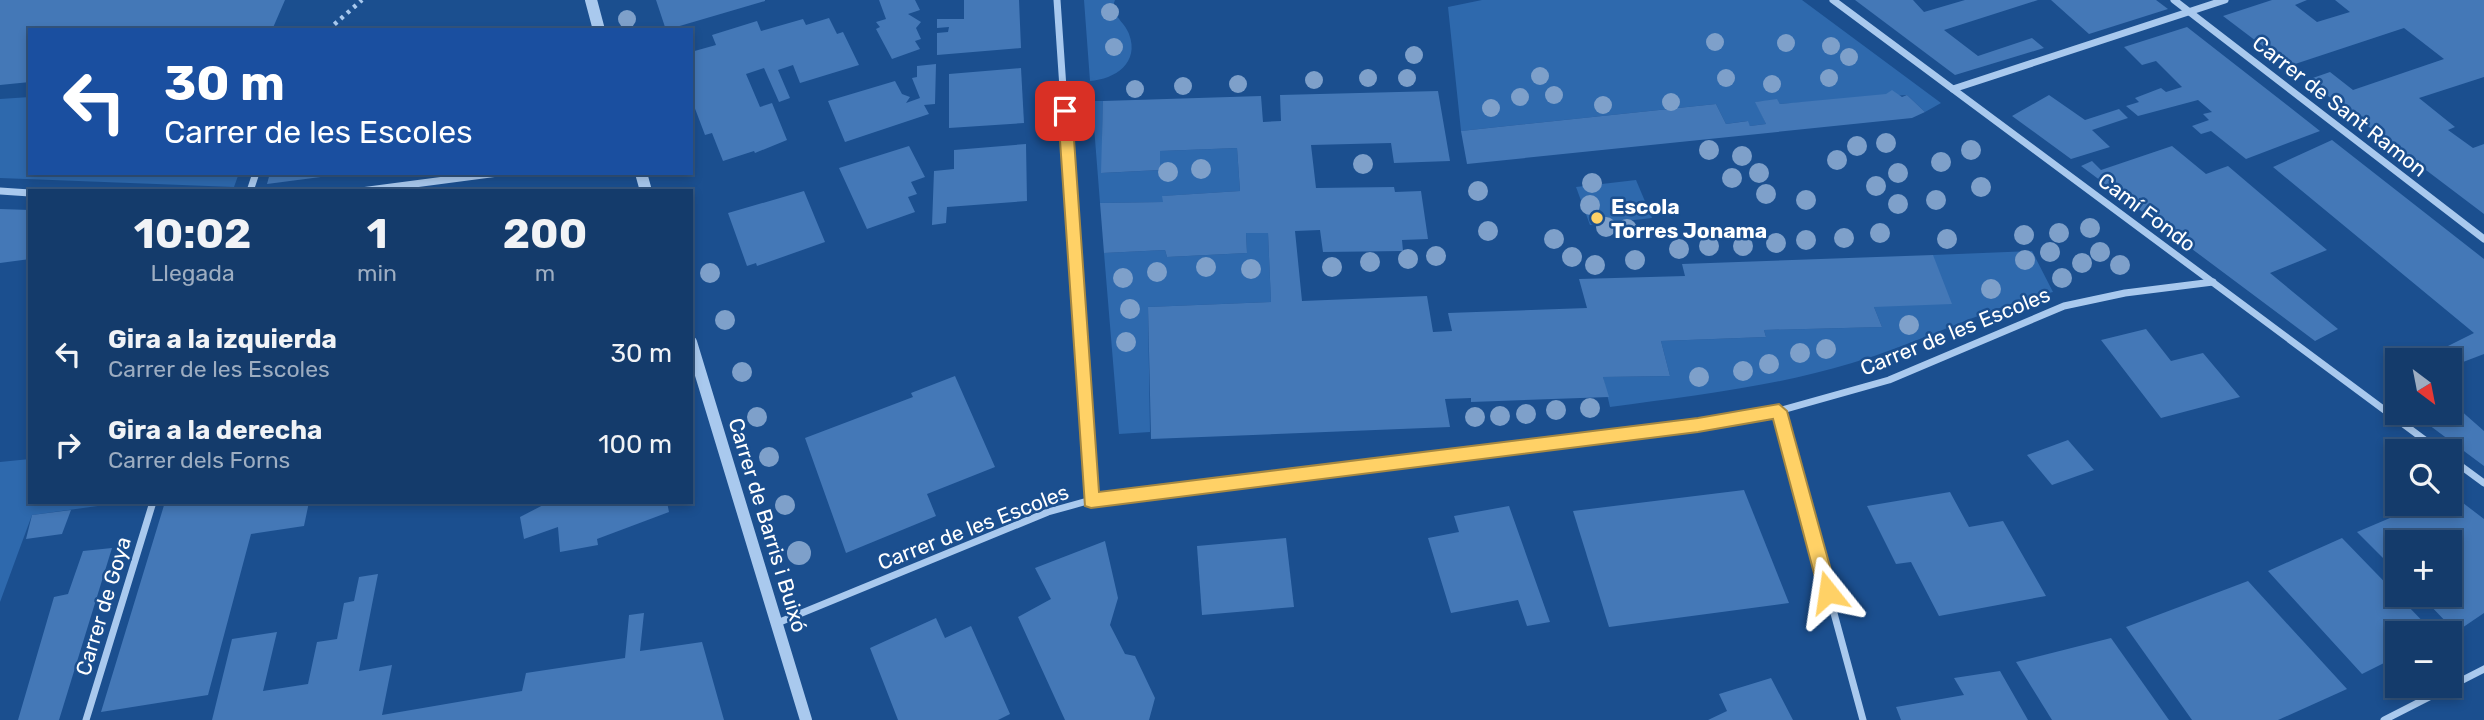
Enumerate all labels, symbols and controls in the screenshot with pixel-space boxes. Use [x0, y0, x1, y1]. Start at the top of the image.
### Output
street label: Carrer de Sant Ramon [2248, 30, 2432, 182]
text: 30 m [164, 54, 285, 112]
icon: left [49, 56, 140, 147]
pin [1035, 81, 1095, 141]
icon: arrive [1046, 92, 1084, 130]
text: Carrer de les Escoles [164, 113, 473, 151]
street label: Camí Fondo [2093, 167, 2201, 257]
place label: Escola Torres Jonama [1611, 194, 1767, 243]
text: 10:02 [134, 209, 251, 259]
text: 1 [367, 209, 388, 259]
text: 200 [503, 209, 587, 259]
marker: Escola Torres Jonama [1589, 210, 1605, 226]
text: Llegada [150, 259, 235, 287]
text: min [357, 259, 397, 287]
text: m [535, 259, 555, 287]
street label: Carrer de les Escoles [1856, 281, 2054, 381]
text: Gira a la izquierda [108, 324, 337, 355]
icon: left [49, 335, 87, 373]
text: 30 m [610, 338, 672, 369]
north arrow [2385, 348, 2462, 425]
map controls [2385, 348, 2462, 698]
text: Carrer de les Escoles [108, 355, 330, 383]
text: Gira a la derecha [108, 415, 322, 446]
street label: Carrer de Barris i Buixó [723, 415, 813, 635]
icon: right [49, 426, 87, 464]
text: 100 m [598, 429, 672, 460]
button: search [2385, 439, 2462, 516]
text: Carrer dels Forns [108, 446, 290, 474]
street label: Carrer de les Escoles [874, 479, 1072, 575]
button: + [2385, 530, 2462, 607]
street label: Carrer de Goya [70, 534, 136, 678]
position arrow [1791, 555, 1865, 629]
button: − [2385, 621, 2462, 698]

